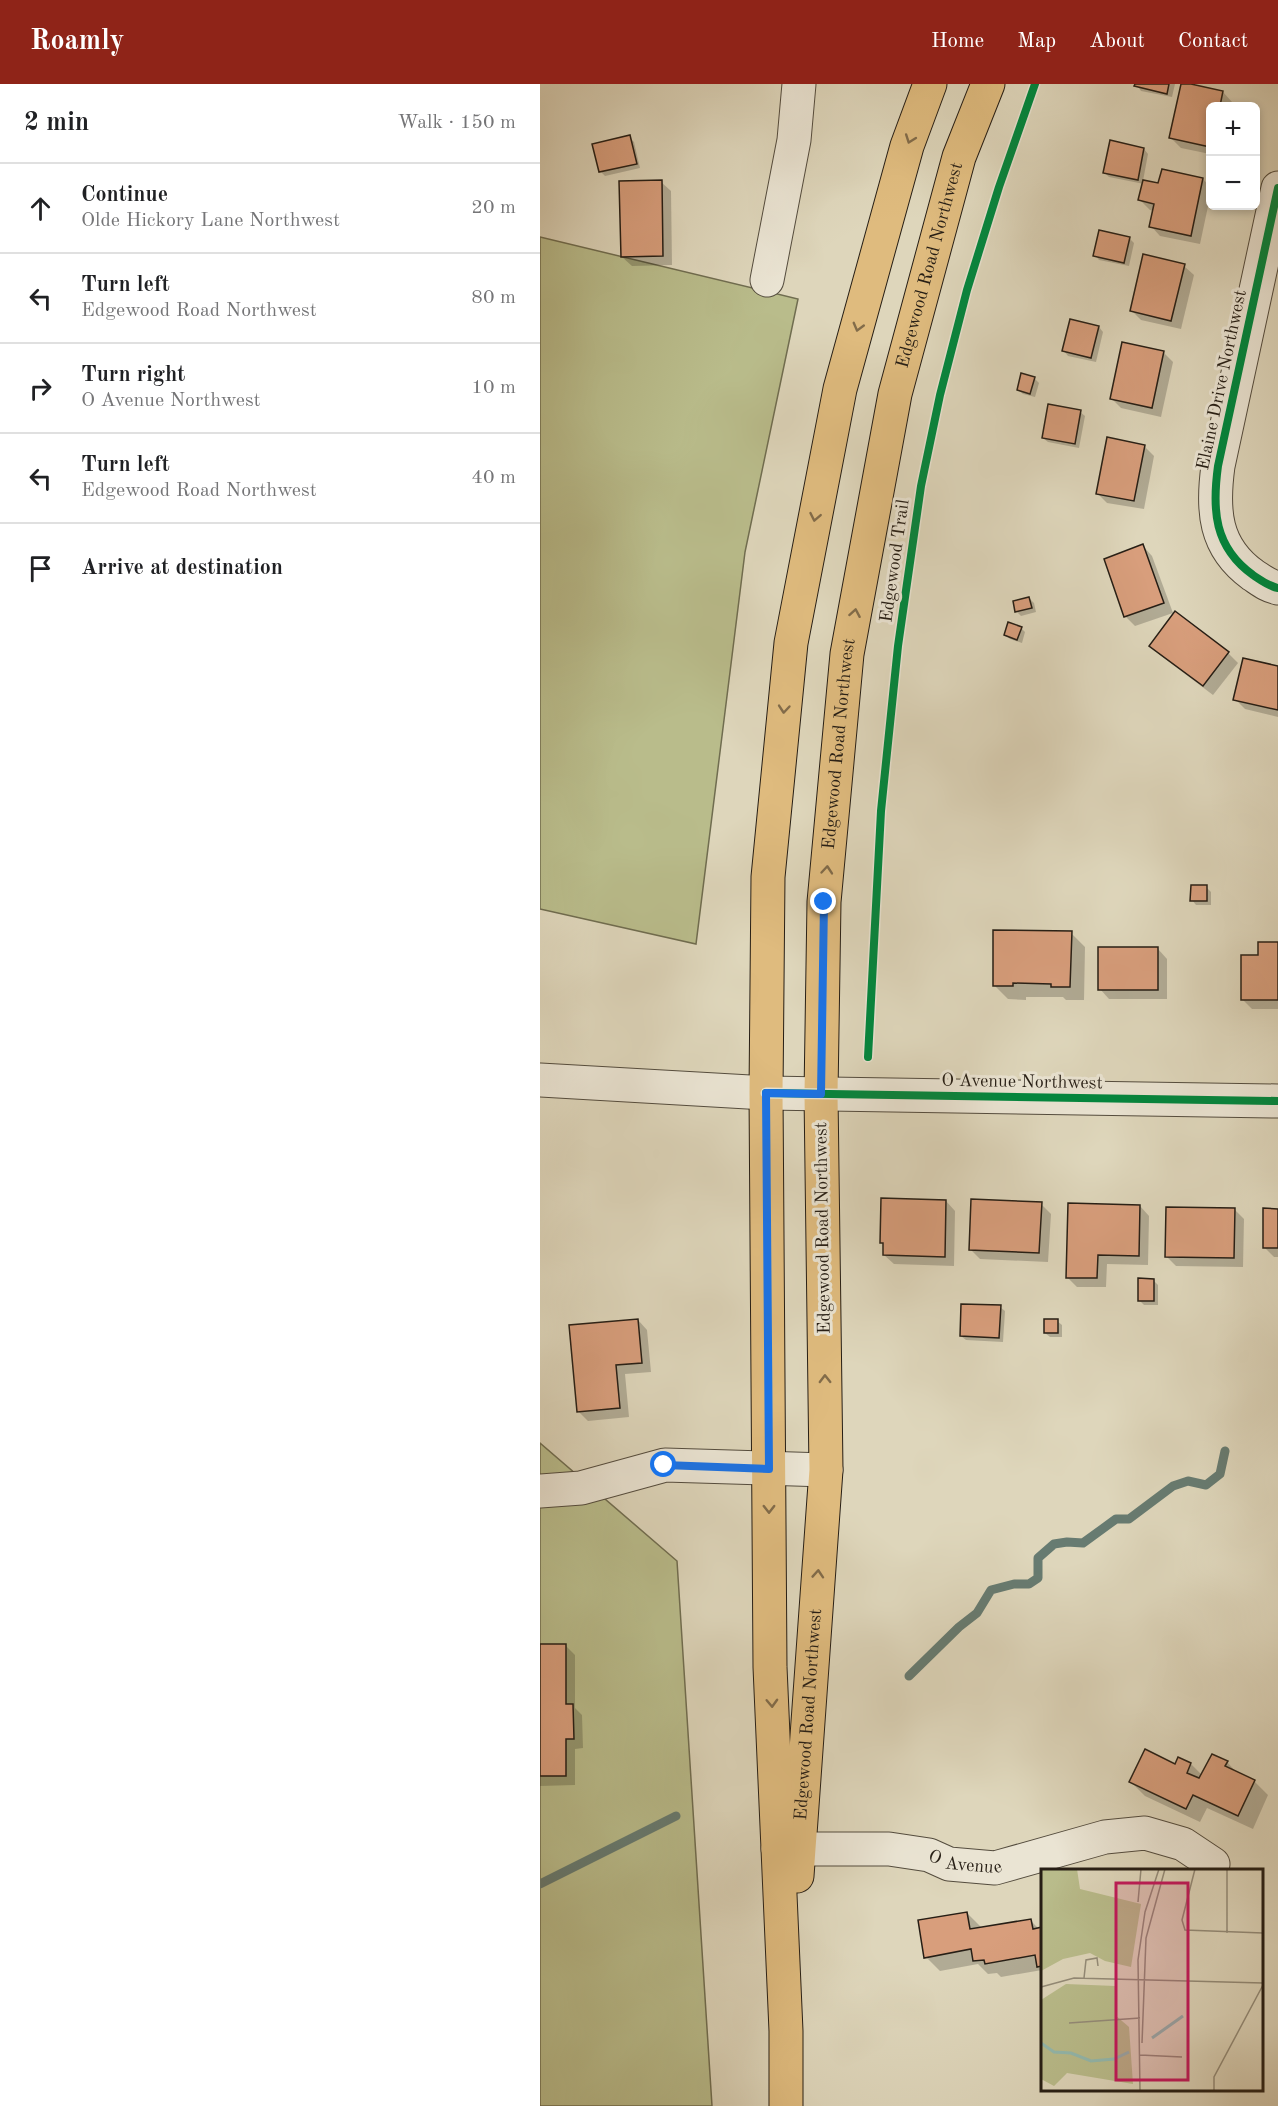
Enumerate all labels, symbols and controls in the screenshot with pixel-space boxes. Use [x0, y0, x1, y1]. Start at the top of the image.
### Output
text: Roamly [30, 28, 124, 56]
text: Home [931, 31, 984, 52]
text: Map [1017, 31, 1056, 52]
text: About [1089, 31, 1145, 52]
text: Contact [1178, 31, 1248, 52]
map controls [1206, 102, 1260, 210]
button: + [1206, 102, 1260, 156]
text: 2 min [24, 110, 89, 136]
text: Walk · 150 m [397, 113, 516, 133]
one-way arrow [905, 133, 918, 144]
button: − [1206, 156, 1260, 210]
street label: Edgewood Road Northwest [893, 160, 966, 370]
text: Continue [81, 184, 168, 206]
icon: ahead [24, 192, 57, 225]
text: 20 m [471, 198, 516, 218]
text: Olde Hickory Lane Northwest [81, 211, 340, 231]
text: Turn left [81, 274, 170, 296]
icon: left [24, 282, 57, 315]
text: 80 m [471, 288, 516, 308]
street label: Elaine Drive Northwest [1194, 288, 1250, 472]
text: Edgewood Road Northwest [81, 301, 317, 321]
one-way arrow [852, 322, 865, 332]
text: Turn right [81, 364, 185, 386]
icon: right [24, 372, 57, 405]
text: 10 m [471, 378, 516, 398]
text: O Avenue Northwest [81, 391, 261, 411]
text: Turn left [81, 454, 170, 476]
icon: left [24, 462, 57, 495]
text: 40 m [471, 468, 516, 488]
text: Edgewood Road Northwest [81, 481, 317, 501]
street label: Edgewood Trail [877, 498, 913, 624]
one-way arrow [809, 512, 822, 522]
icon: arrive [24, 552, 57, 585]
text: Arrive at destination [81, 557, 283, 579]
one-way arrow [848, 609, 861, 619]
street label: Edgewood Road Northwest [820, 637, 859, 850]
one-way arrow [778, 705, 791, 714]
one-way arrow [820, 865, 833, 874]
route end [810, 888, 836, 914]
street label: O Avenue Northwest [941, 1072, 1103, 1092]
street label: Edgewood Road Northwest [812, 1122, 834, 1334]
one-way arrow [819, 1375, 831, 1384]
route start [650, 1451, 676, 1477]
one-way arrow [763, 1504, 775, 1513]
one-way arrow [812, 1570, 825, 1579]
street label: Edgewood Road Northwest [792, 1608, 825, 1821]
one-way arrow [765, 1699, 778, 1708]
street label: O Avenue [925, 1847, 1004, 1877]
inset map [1041, 1869, 1263, 2091]

